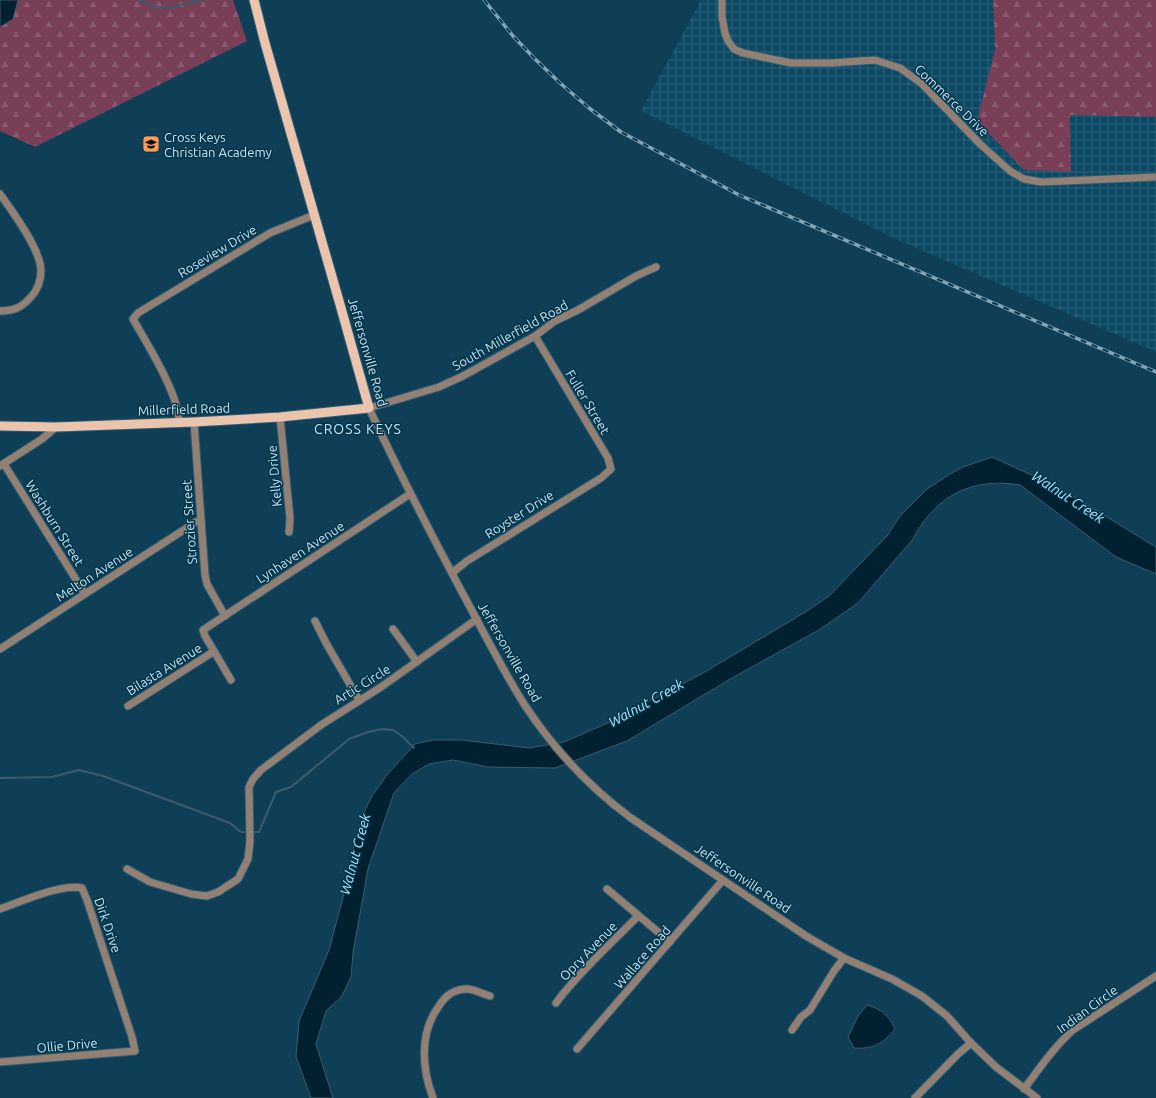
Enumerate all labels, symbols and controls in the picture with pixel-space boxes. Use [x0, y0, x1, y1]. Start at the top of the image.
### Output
street label: Commerce Drive [912, 61, 992, 139]
place label: Cross Keys Christian Academy [164, 130, 272, 159]
school or university icon: Cross Keys Christian Academy [141, 134, 161, 154]
street label: Roseview Drive [175, 222, 259, 280]
street label: Jeffersonville Road [346, 296, 390, 408]
street label: South Millerfield Road [450, 297, 570, 373]
street label: Fuller Street [563, 367, 613, 437]
street label: Millerfield Road [137, 400, 231, 418]
district label: CROSS KEYS [314, 421, 402, 437]
street label: Kelly Drive [264, 445, 284, 507]
water label: Walnut Creek [1029, 468, 1108, 527]
street label: Washburn Street [23, 478, 87, 568]
street label: Strozier Street [179, 479, 199, 565]
street label: Royster Drive [482, 487, 556, 541]
street label: Lynhaven Avenue [253, 518, 347, 586]
street label: Melton Avenue [53, 544, 135, 604]
street label: Jeffersonville Road [476, 600, 544, 704]
street label: Bilasta Avenue [124, 640, 204, 698]
street label: Artic Circle [331, 661, 393, 707]
water label: Walnut Creek [606, 675, 687, 730]
water label: Walnut Creek [337, 811, 374, 896]
street label: Jeffersonville Road [692, 841, 794, 915]
street label: Dirk Drive [92, 896, 124, 954]
street label: Opry Avenue [557, 919, 619, 983]
street label: Wallace Road [611, 923, 673, 991]
street label: Indian Circle [1054, 982, 1120, 1036]
street label: Ollie Drive [36, 1035, 98, 1055]

